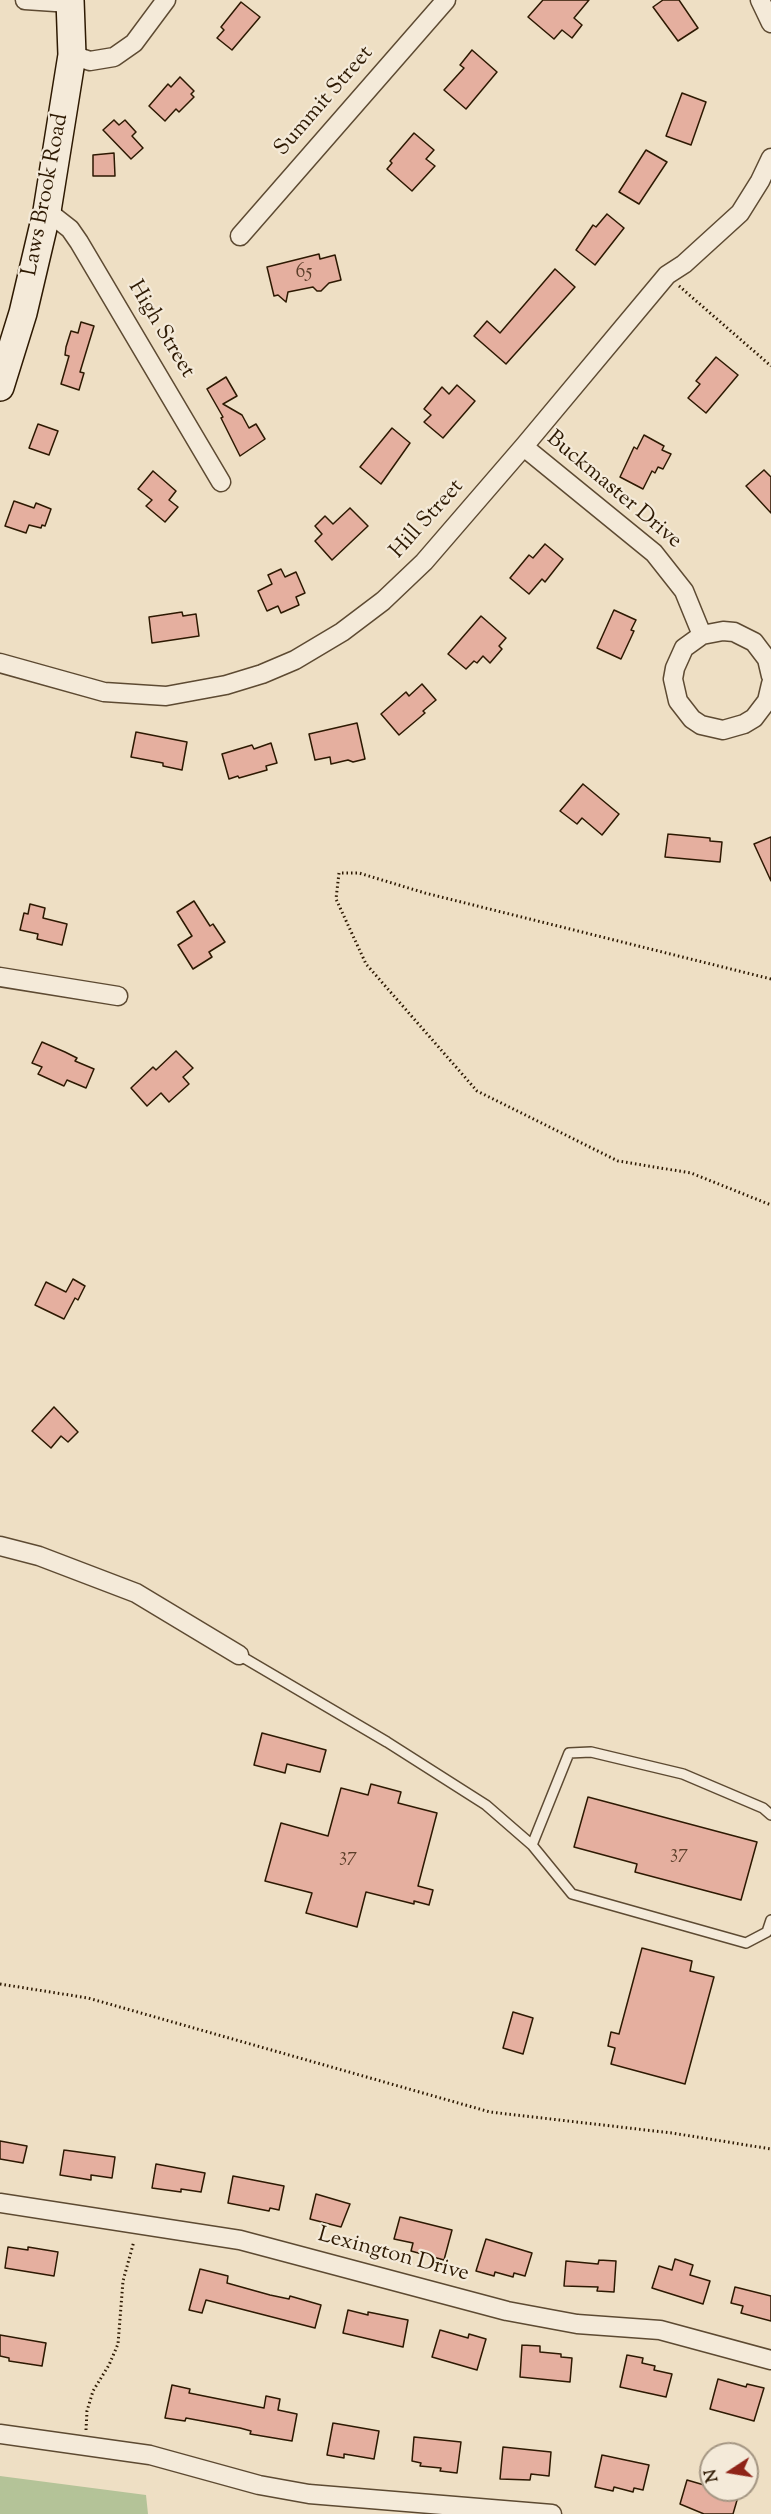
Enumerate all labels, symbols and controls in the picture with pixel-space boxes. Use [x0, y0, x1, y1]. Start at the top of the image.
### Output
street label: Summit Street [270, 42, 380, 162]
street label: Laws Brook Road [18, 111, 76, 279]
house number: 65 [296, 262, 312, 286]
street label: High Street [121, 277, 199, 383]
street label: Buckmaster Drive [540, 427, 686, 555]
street label: Hill Street [386, 475, 470, 565]
house number: 37 [670, 1843, 688, 1867]
house number: 37 [339, 1846, 357, 1870]
street label: Lexington Drive [315, 2223, 471, 2289]
north arrow [699, 2442, 759, 2502]
text: N [700, 2467, 725, 2484]

